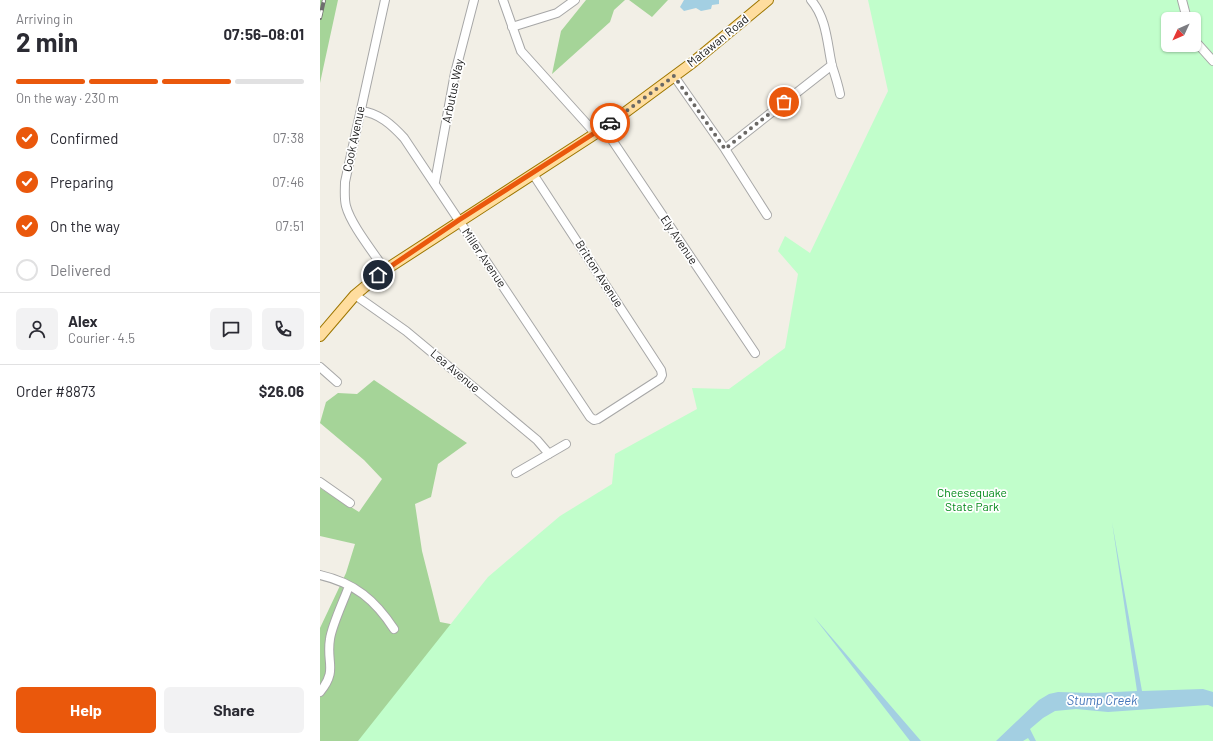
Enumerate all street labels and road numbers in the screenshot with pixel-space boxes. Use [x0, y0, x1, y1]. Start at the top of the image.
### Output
street label: Matawan Road [684, 11, 751, 69]
street label: Arbutus Way [438, 57, 466, 124]
street label: Cook Avenue [339, 105, 367, 173]
street label: Ely Avenue [658, 212, 701, 267]
street label: Miller Avenue [460, 225, 510, 290]
street label: Britton Avenue [573, 237, 627, 310]
street label: Lea Avenue [428, 346, 483, 395]

